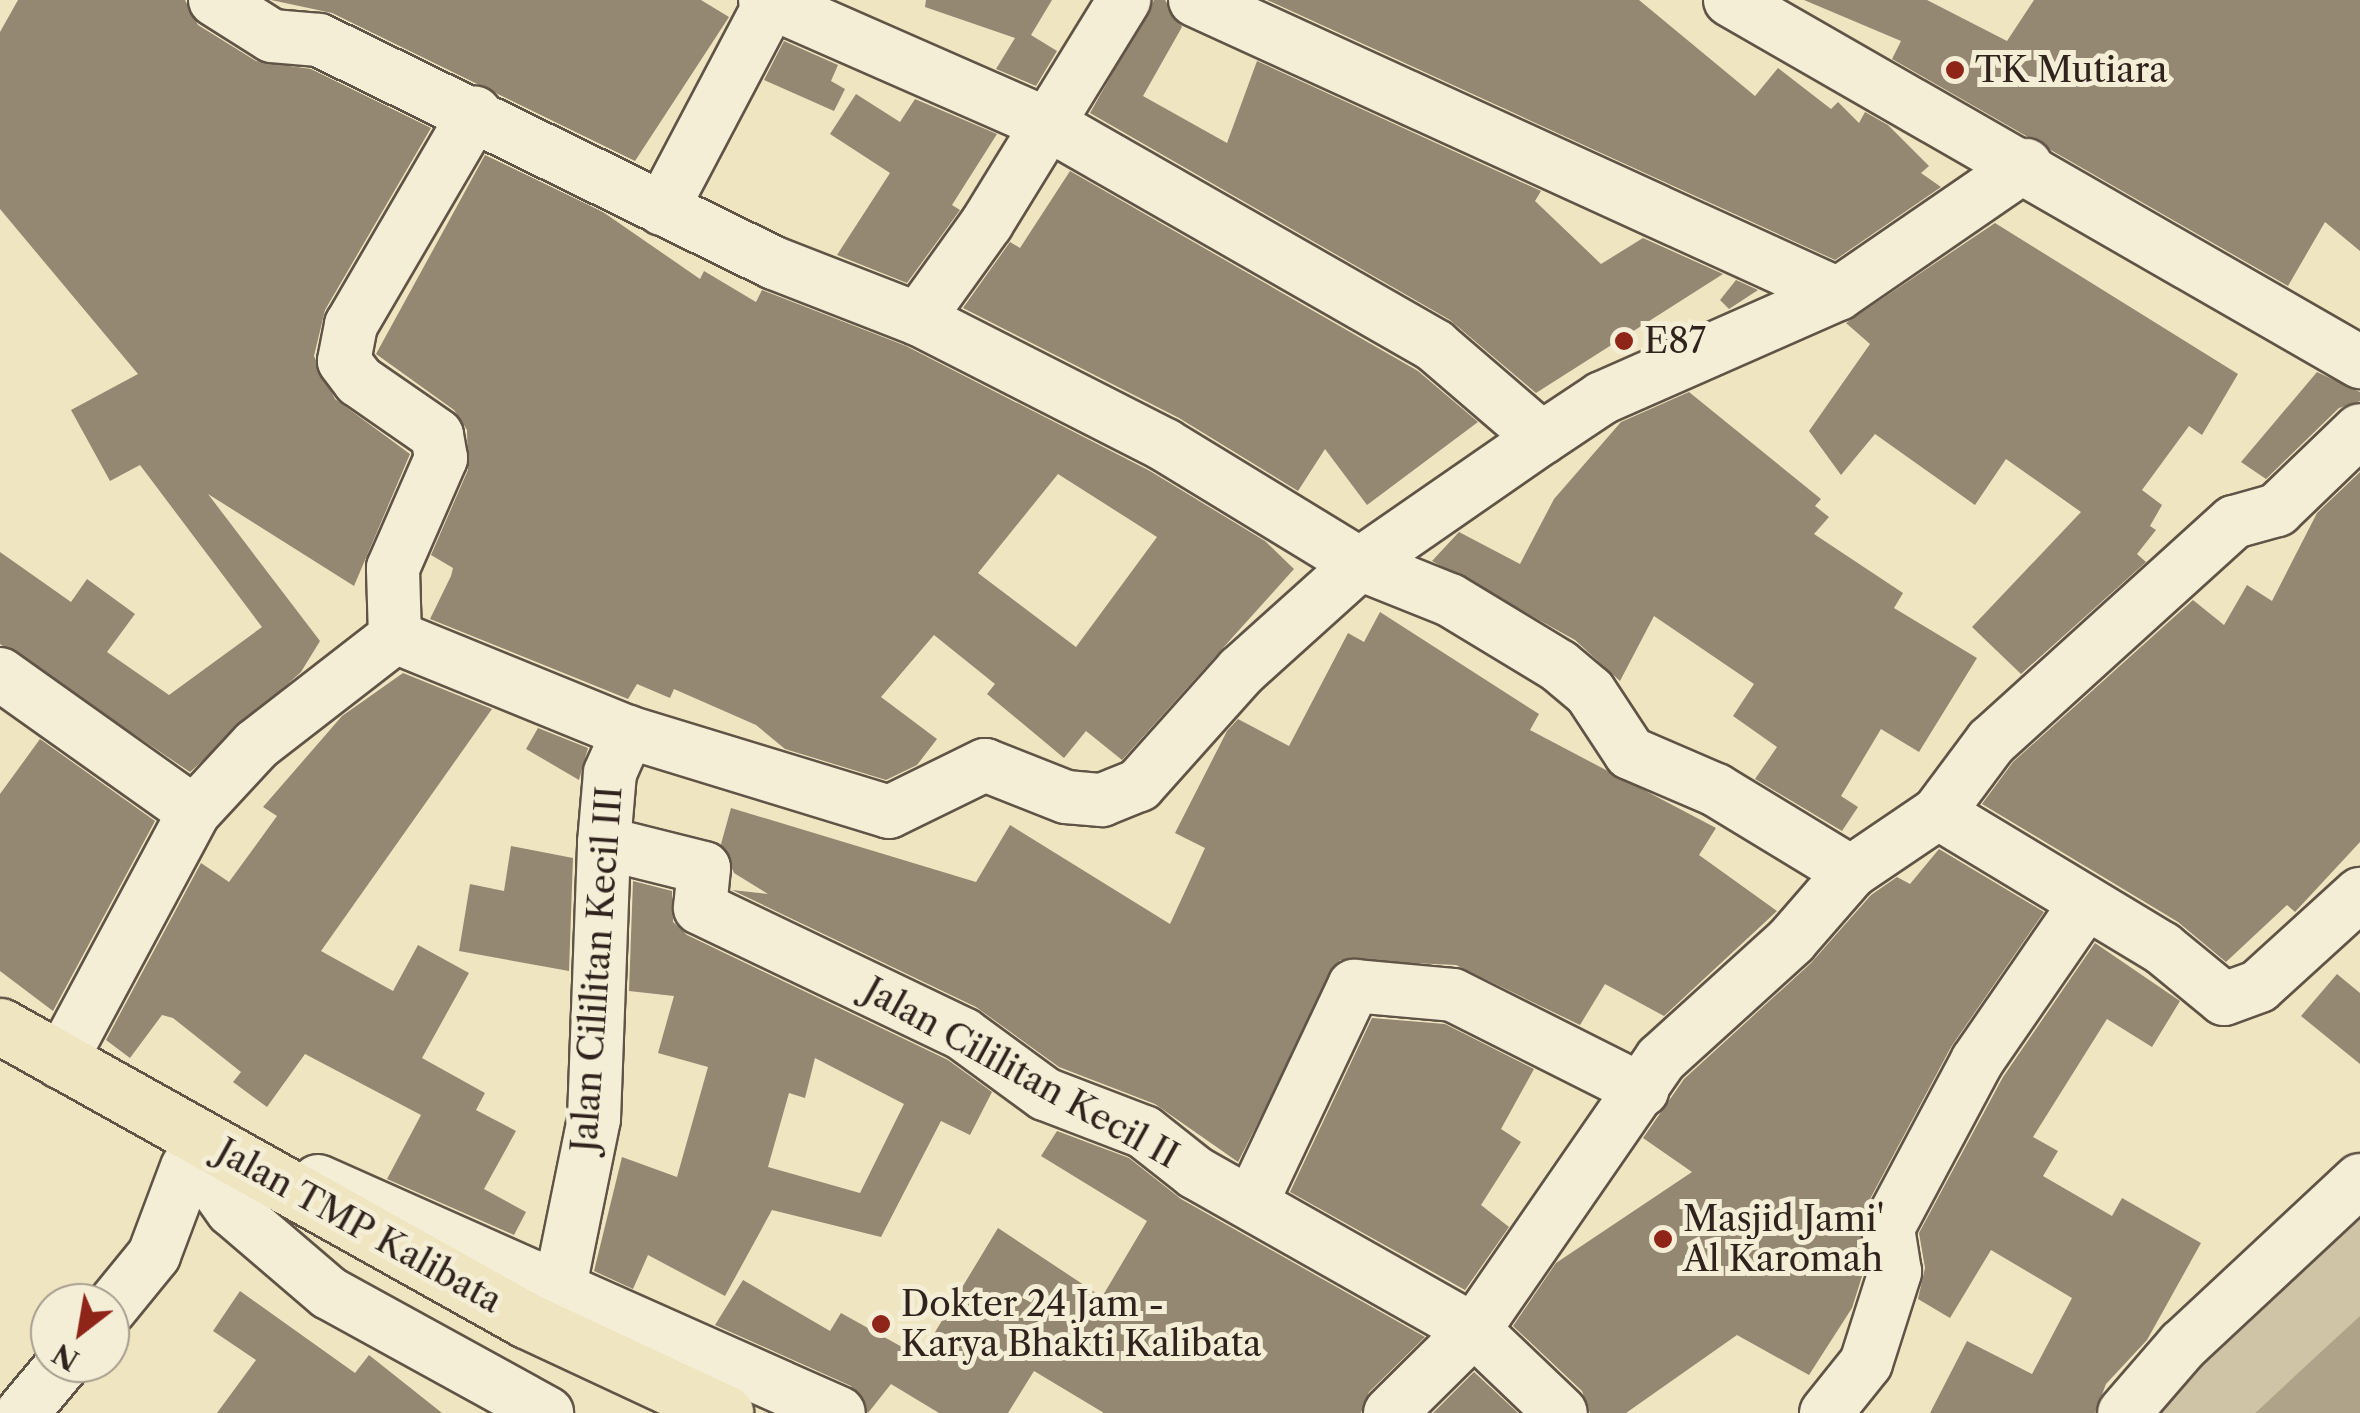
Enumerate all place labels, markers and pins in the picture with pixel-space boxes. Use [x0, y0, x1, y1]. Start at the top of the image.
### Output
place label: TK Mutiara [1975, 49, 2169, 91]
marker: TK Mutiara [1944, 59, 1966, 81]
place label: E87 [1644, 320, 1706, 362]
marker: E87 [1613, 330, 1635, 352]
place label: Masjid Jami' Al Karomah [1683, 1198, 1884, 1280]
marker: Masjid Jami' Al Karomah [1652, 1228, 1674, 1250]
place label: Dokter 24 Jam - Karya Bhakti Kalibata [901, 1283, 1262, 1365]
marker: Dokter 24 Jam - Karya Bhakti Kalibata [870, 1313, 892, 1335]

